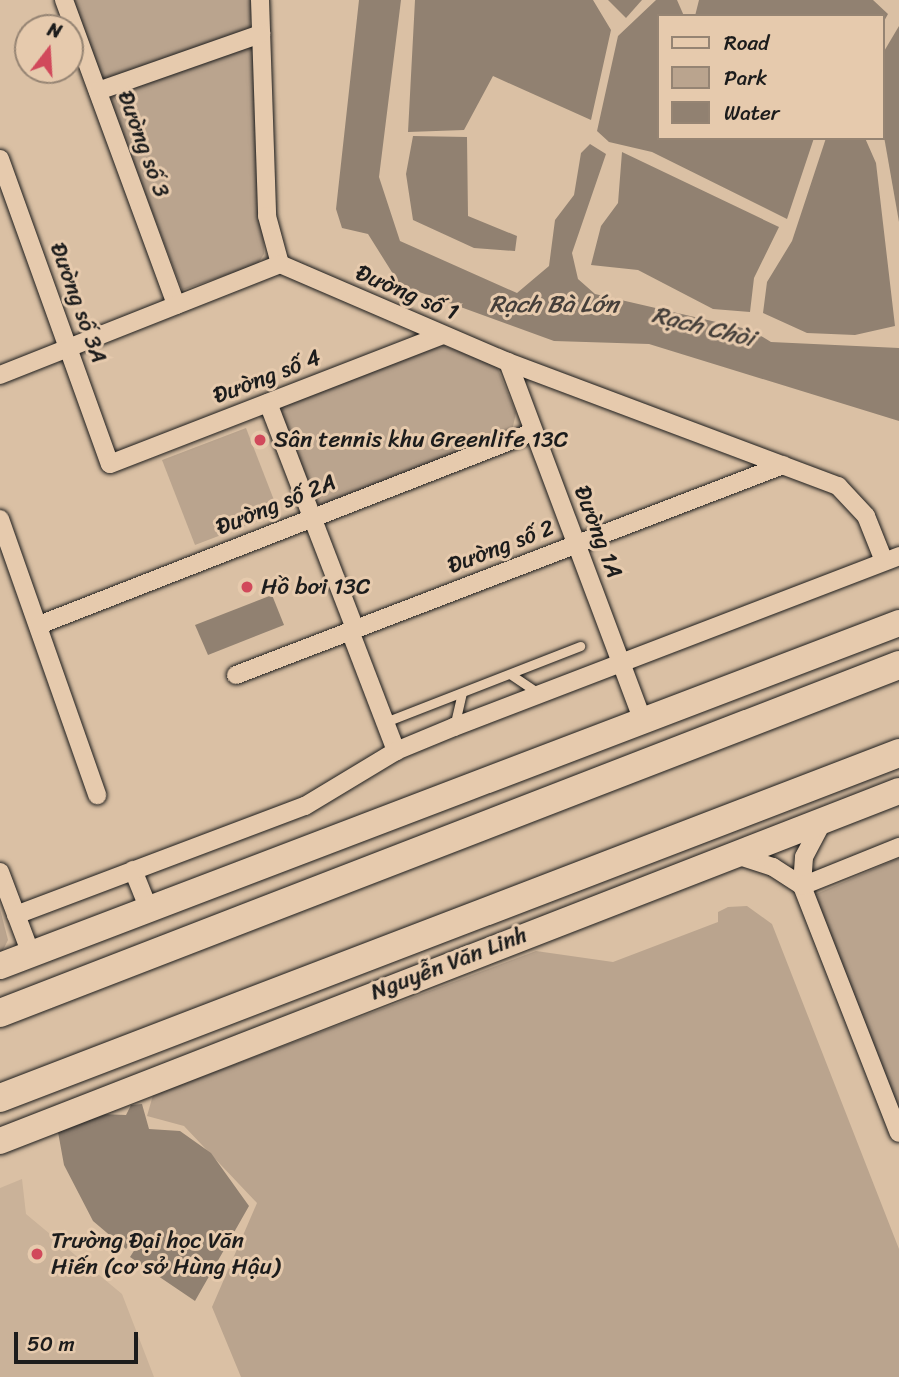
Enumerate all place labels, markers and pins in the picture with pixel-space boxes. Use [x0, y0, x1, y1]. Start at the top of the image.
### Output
place label: Sân tennis khu Greenlife 13C [274, 426, 568, 454]
marker: Sân tennis khu Greenlife 13C [252, 432, 268, 448]
place label: Hồ bơi 13C [261, 573, 370, 601]
marker: Hồ bơi 13C [239, 579, 255, 595]
place label: Trường Đại học Văn Hiến (cơ sở Hùng Hậu) [51, 1227, 280, 1281]
marker: Trường Đại học Văn Hiến (cơ sở Hùng Hậu) [29, 1246, 45, 1262]

